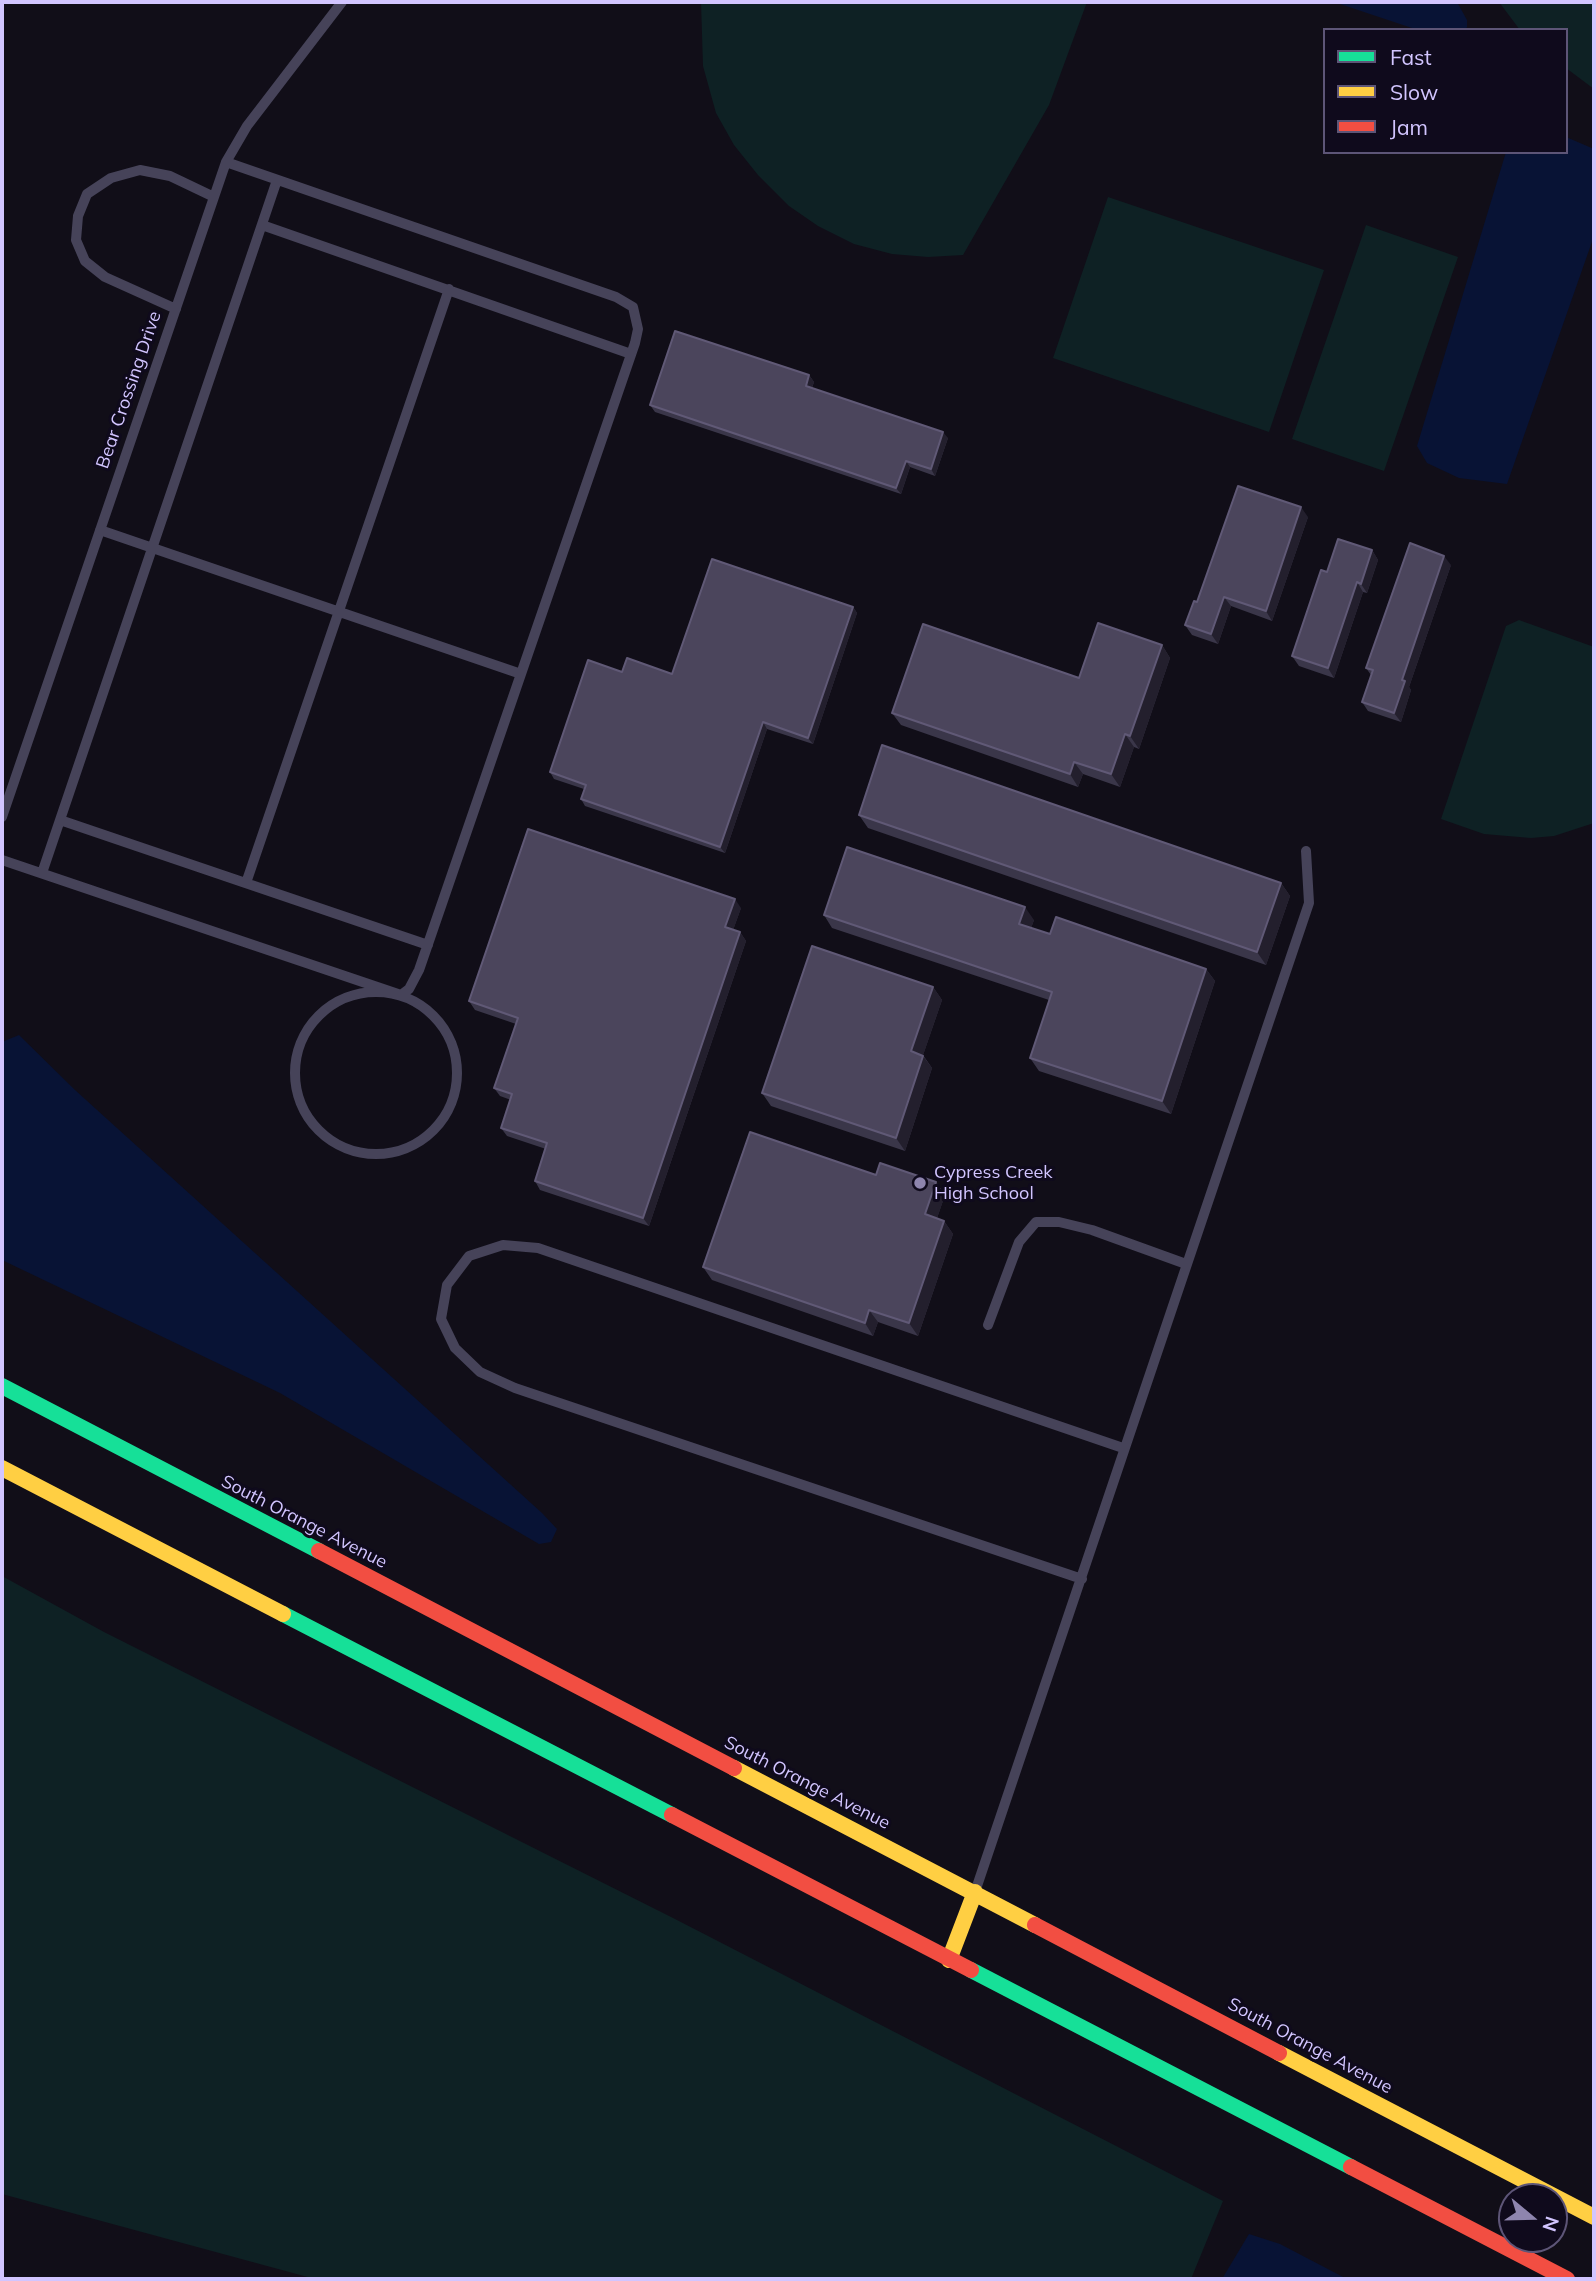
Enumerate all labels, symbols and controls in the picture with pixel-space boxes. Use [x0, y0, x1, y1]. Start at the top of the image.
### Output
legend [1323, 28, 1568, 154]
text: Fast [1390, 44, 1432, 70]
text: Slow [1390, 79, 1438, 105]
text: Jam [1390, 114, 1428, 140]
street label: Bear Crossing Drive [92, 309, 166, 471]
place label: Cypress Creek High School [934, 1162, 1053, 1204]
marker: Cypress Creek High School [912, 1175, 928, 1191]
street label: South Orange Avenue [218, 1471, 390, 1573]
street label: South Orange Avenue [721, 1732, 893, 1834]
street label: South Orange Avenue [1224, 1993, 1396, 2099]
north arrow [1498, 2183, 1568, 2253]
text: N [1537, 2213, 1565, 2235]

